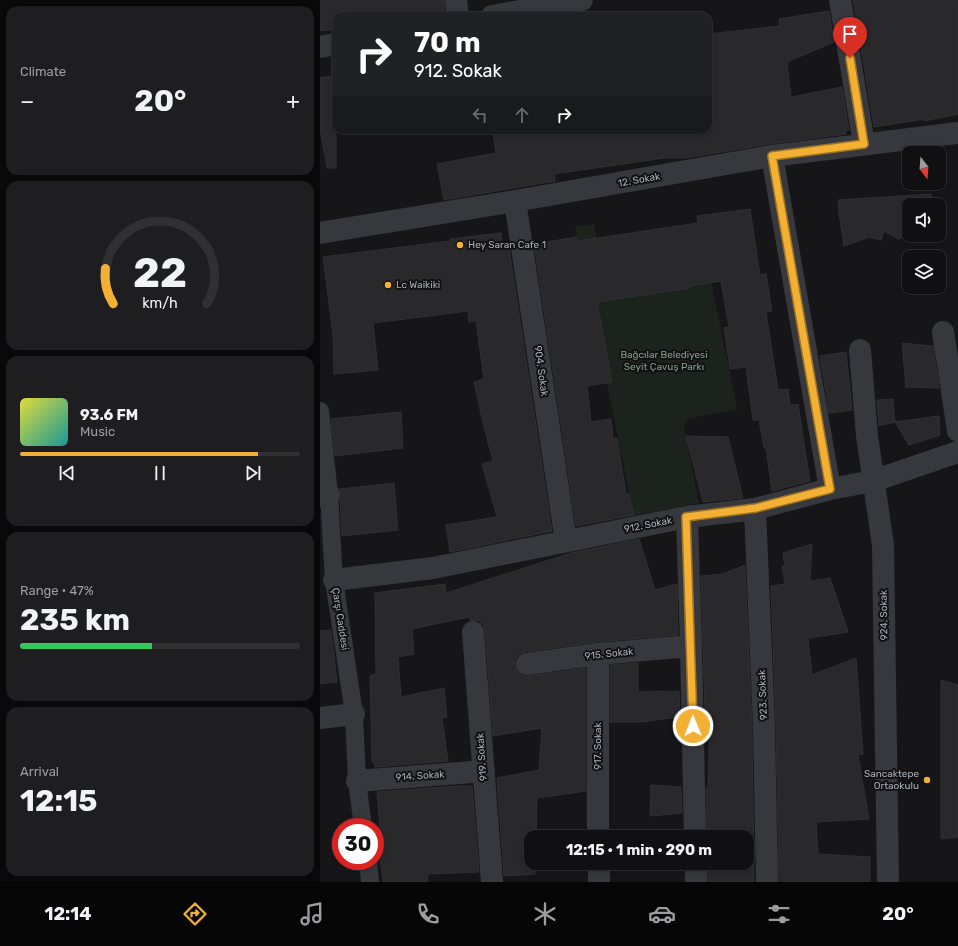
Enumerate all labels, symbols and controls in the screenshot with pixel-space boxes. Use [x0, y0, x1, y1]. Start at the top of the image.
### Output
pin [833, 17, 867, 58]
icon: arrive [839, 23, 861, 45]
text: 70 m [414, 26, 481, 59]
icon: right [348, 28, 400, 80]
text: 912. Sokak [414, 60, 502, 82]
text: Climate [20, 64, 66, 79]
text: 20° [134, 83, 186, 119]
text: − [20, 88, 34, 115]
text: + [286, 88, 300, 115]
icon: left [469, 104, 491, 126]
icon: ahead [511, 104, 533, 126]
icon: right [553, 104, 575, 126]
north arrow [902, 146, 946, 190]
map controls [902, 146, 946, 294]
street label: 12. Sokak [617, 170, 662, 190]
button: sound [902, 198, 946, 242]
place label: Hey Saran Cafe 1 [468, 239, 546, 251]
marker: Hey Saran Cafe 1 [455, 240, 465, 250]
text: 22 [133, 248, 187, 297]
button: layers [902, 250, 946, 294]
place label: Lc Waikiki [396, 279, 440, 291]
marker: Lc Waikiki [383, 280, 393, 290]
text: km/h [142, 294, 178, 311]
street label: 904. Sokak [532, 345, 551, 398]
park label: Bağcılar Belediyesi Seyit Çavuş Parkı [620, 349, 708, 373]
text: 93.6 FM [80, 406, 138, 424]
text: Music [80, 424, 115, 439]
icon: previous [56, 462, 78, 484]
icon: pause [149, 462, 171, 484]
icon: next [242, 462, 264, 484]
street label: 912. Sokak [623, 514, 674, 536]
text: Range · 47% [20, 583, 94, 598]
street label: Çarşı Caddesi [329, 587, 351, 651]
street label: 924. Sokak [878, 589, 890, 640]
text: 235 km [20, 602, 130, 638]
street label: 915. Sokak [584, 645, 635, 663]
street label: 923. Sokak [756, 669, 770, 720]
position arrow [672, 705, 714, 747]
street label: 917. Sokak [592, 721, 604, 770]
street label: 919. Sokak [474, 732, 490, 781]
text: Arrival [20, 764, 59, 779]
street label: 914. Sokak [395, 768, 446, 784]
place label: Sancaktepe Ortaokulu [864, 768, 919, 792]
marker: Sancaktepe Ortaokulu [922, 775, 932, 785]
text: 12:15 [20, 783, 97, 819]
speed limit sign: 30 [332, 818, 384, 870]
text: 12:15 · 1 min · 290 m [566, 841, 712, 859]
icon: directions [181, 900, 209, 928]
icon: music [298, 900, 326, 928]
icon: phone [414, 900, 442, 928]
icon: climate [531, 900, 559, 928]
icon: car [648, 900, 676, 928]
icon: filters [765, 900, 793, 928]
text: 12:14 [44, 903, 92, 925]
text: 20° [882, 903, 914, 925]

